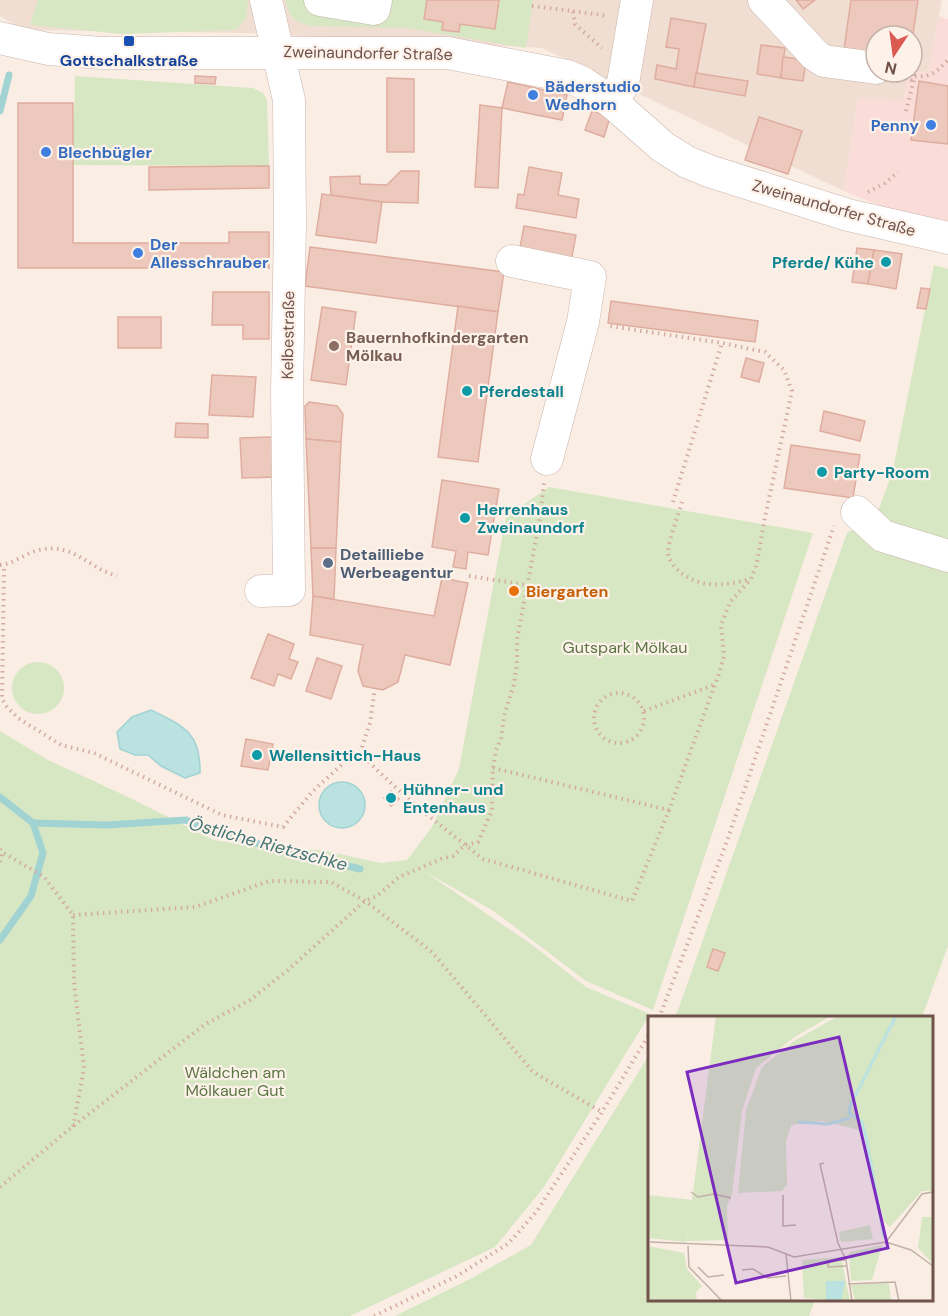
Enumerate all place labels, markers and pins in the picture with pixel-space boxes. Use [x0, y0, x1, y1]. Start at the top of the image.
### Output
marker: Gottschalkstraße [122, 34, 136, 48]
place label: Gottschalkstraße [60, 50, 198, 71]
place label: Bäderstudio Wedhorn [545, 76, 641, 115]
marker: Bäderstudio Wedhorn [526, 88, 540, 102]
place label: Penny [871, 115, 919, 136]
marker: Penny [924, 118, 938, 132]
place label: Blechbügler [58, 142, 152, 163]
marker: Blechbügler [39, 145, 53, 159]
place label: Der Allesschrauber [150, 234, 269, 273]
marker: Der Allesschrauber [131, 246, 145, 260]
place label: Pferde/ Kühe [772, 252, 874, 273]
marker: Pferde/ Kühe [879, 255, 893, 269]
place label: Bauernhofkindergarten Mölkau [346, 327, 529, 366]
marker: Bauernhofkindergarten Mölkau [327, 339, 341, 353]
place label: Pferdestall [479, 381, 564, 402]
marker: Pferdestall [460, 384, 474, 398]
place label: Party-Room [834, 462, 929, 483]
marker: Party-Room [815, 465, 829, 479]
place label: Herrenhaus Zweinaundorf [477, 499, 585, 538]
marker: Herrenhaus Zweinaundorf [458, 511, 472, 525]
place label: Detailliebe Werbeagentur [340, 544, 454, 583]
marker: Detailliebe Werbeagentur [321, 556, 335, 570]
place label: Biergarten [526, 581, 608, 602]
marker: Biergarten [507, 584, 521, 598]
place label: Wellensittich-Haus [269, 745, 421, 766]
marker: Wellensittich-Haus [250, 748, 264, 762]
place label: Hühner- und Entenhaus [403, 779, 503, 818]
marker: Hühner- und Entenhaus [384, 791, 398, 805]

